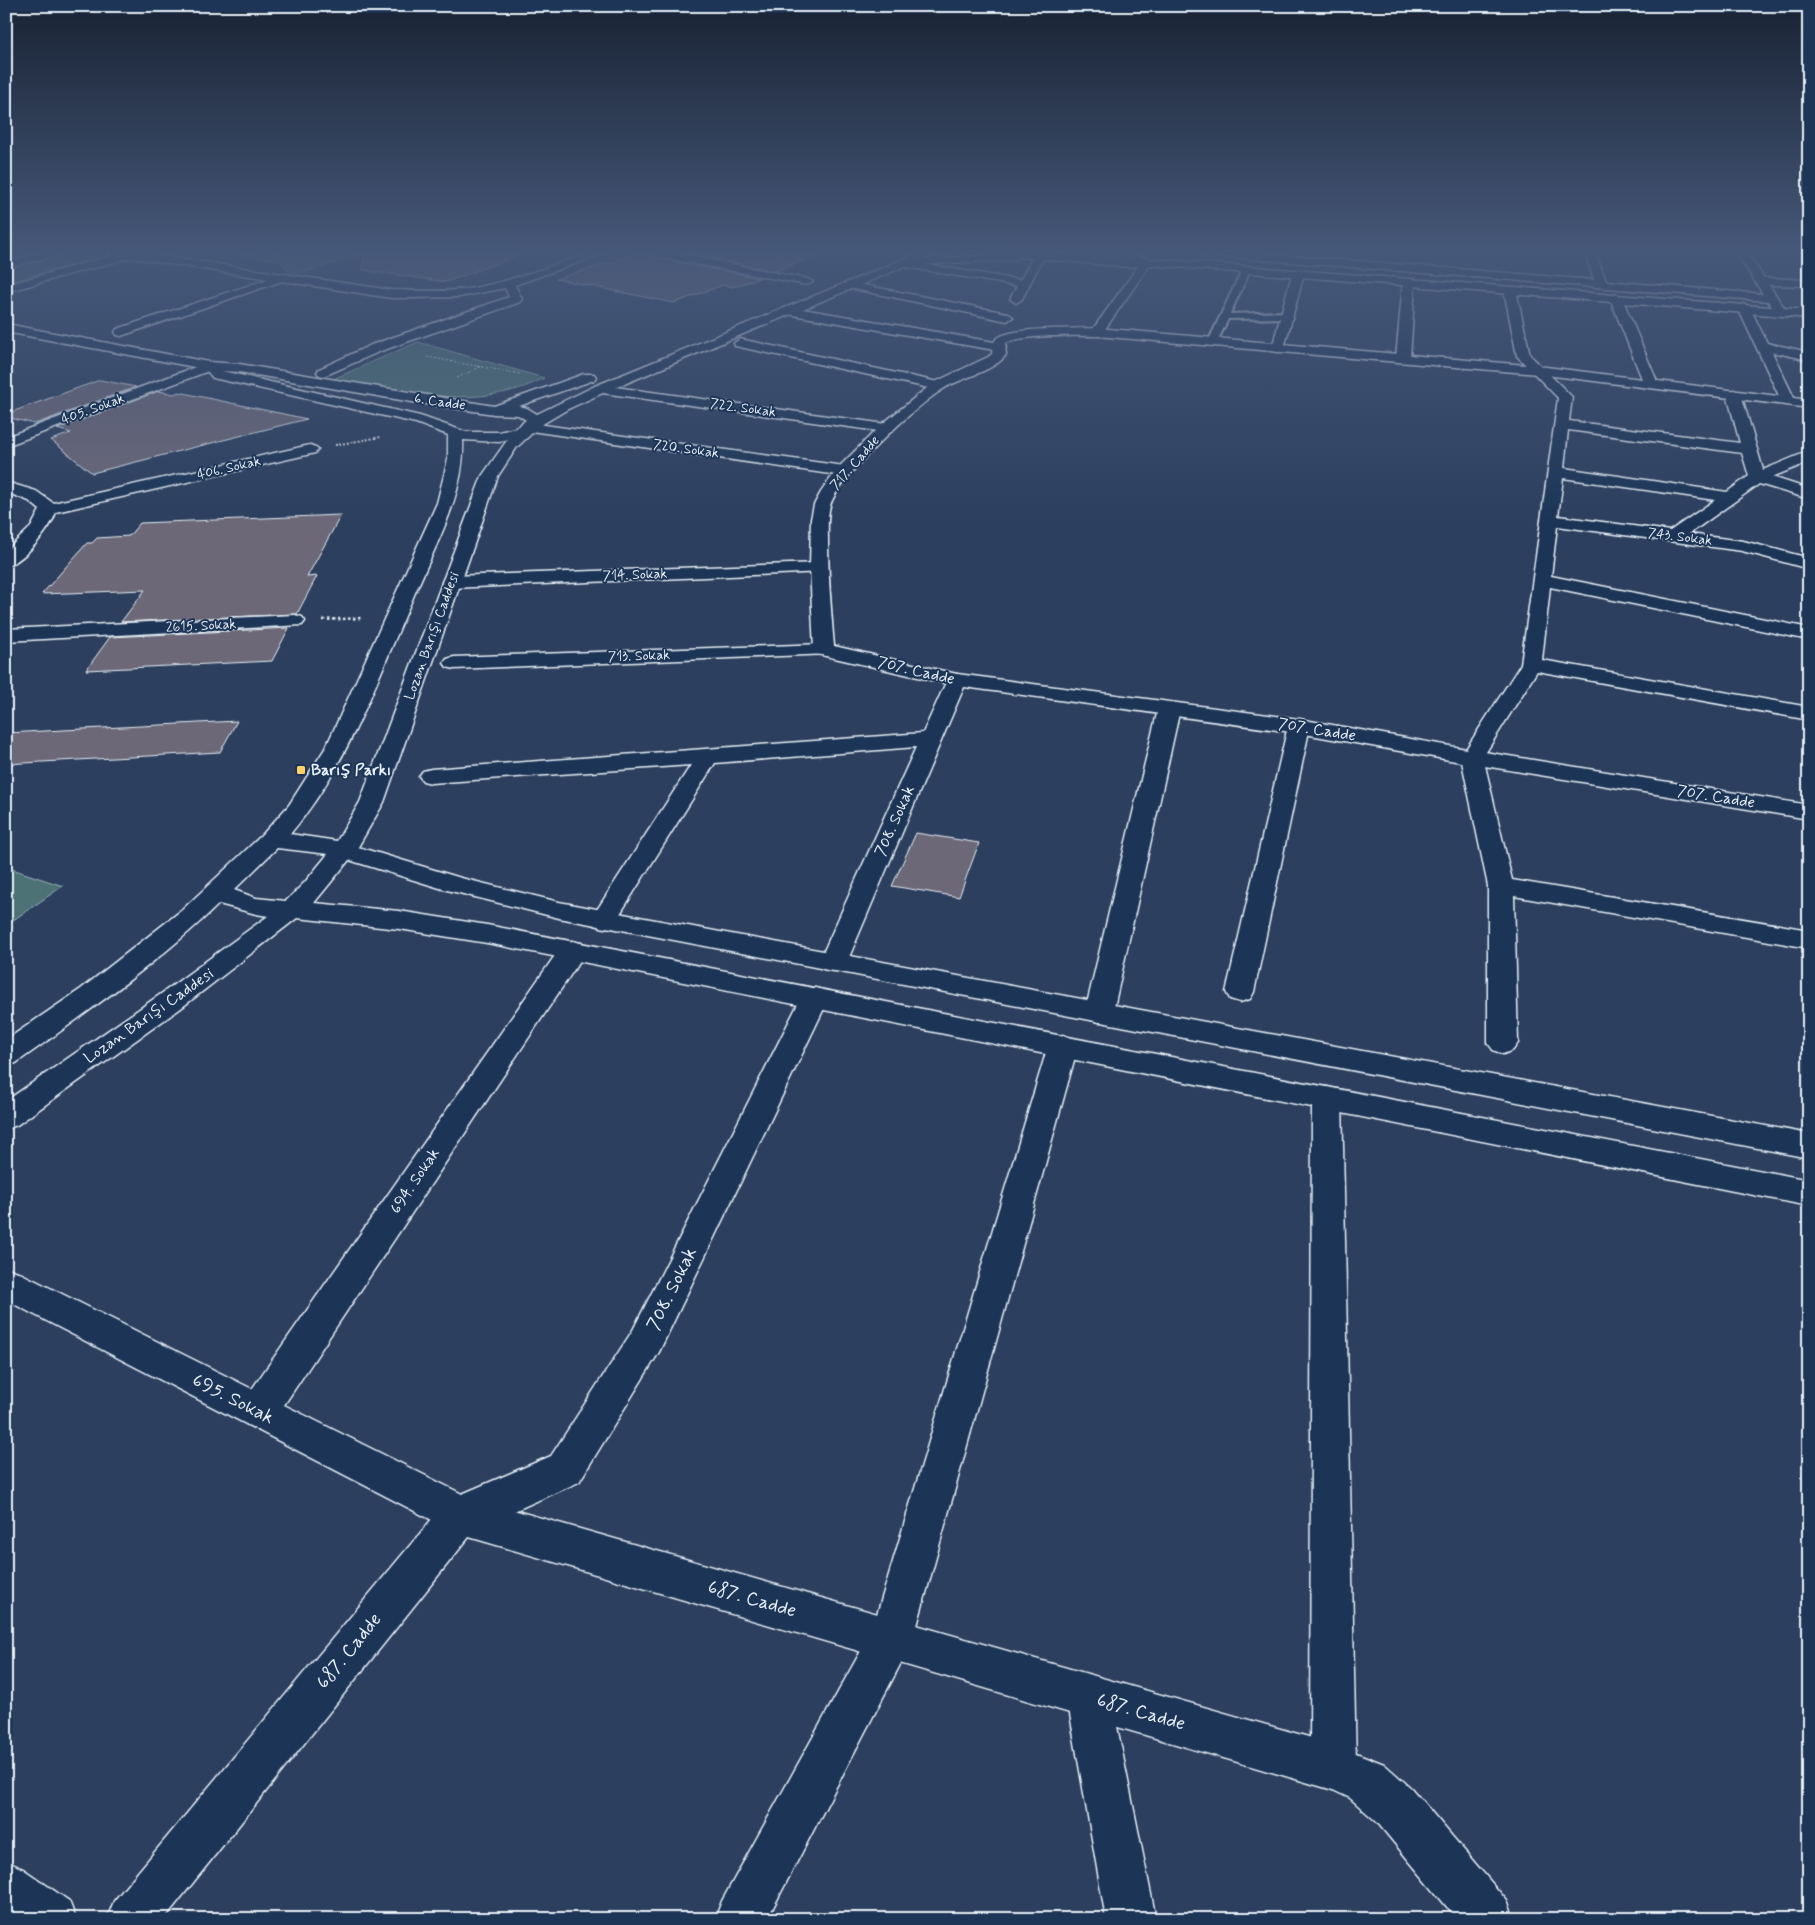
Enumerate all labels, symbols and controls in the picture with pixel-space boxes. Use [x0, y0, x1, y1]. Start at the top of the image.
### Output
street label: 405. Sokak [59, 389, 127, 429]
street label: 6. Cadde [413, 389, 467, 415]
street label: 722. Sokak [709, 394, 777, 422]
street label: 717. Cadde [826, 432, 884, 494]
street label: 720. Sokak [652, 435, 720, 463]
street label: 406. Sokak [195, 452, 263, 484]
street label: 743. Sokak [1647, 524, 1713, 550]
street label: 714. Sokak [602, 565, 668, 585]
street label: Lozan Barışı Caddesi [401, 570, 463, 702]
street label: 2615. Sokak [165, 615, 237, 637]
street label: 713. Sokak [608, 646, 671, 666]
street label: 707. Cadde [875, 652, 957, 690]
street label: 707. Cadde [1277, 713, 1357, 747]
place label: Barış Parkı [311, 760, 391, 781]
marker: Barış Parkı [295, 764, 307, 776]
street label: 707. Cadde [1676, 780, 1756, 814]
street label: 708. Sokak [870, 782, 920, 860]
street label: Lozan Barışı Caddesi [80, 963, 218, 1069]
street label: 694. Sokak [385, 1144, 445, 1218]
street label: 708. Sokak [641, 1243, 703, 1335]
street label: 695. Sokak [188, 1368, 278, 1430]
street label: 687. Cadde [705, 1574, 799, 1624]
street label: 687. Cadde [311, 1608, 387, 1694]
street label: 687. Cadde [1094, 1687, 1188, 1737]

